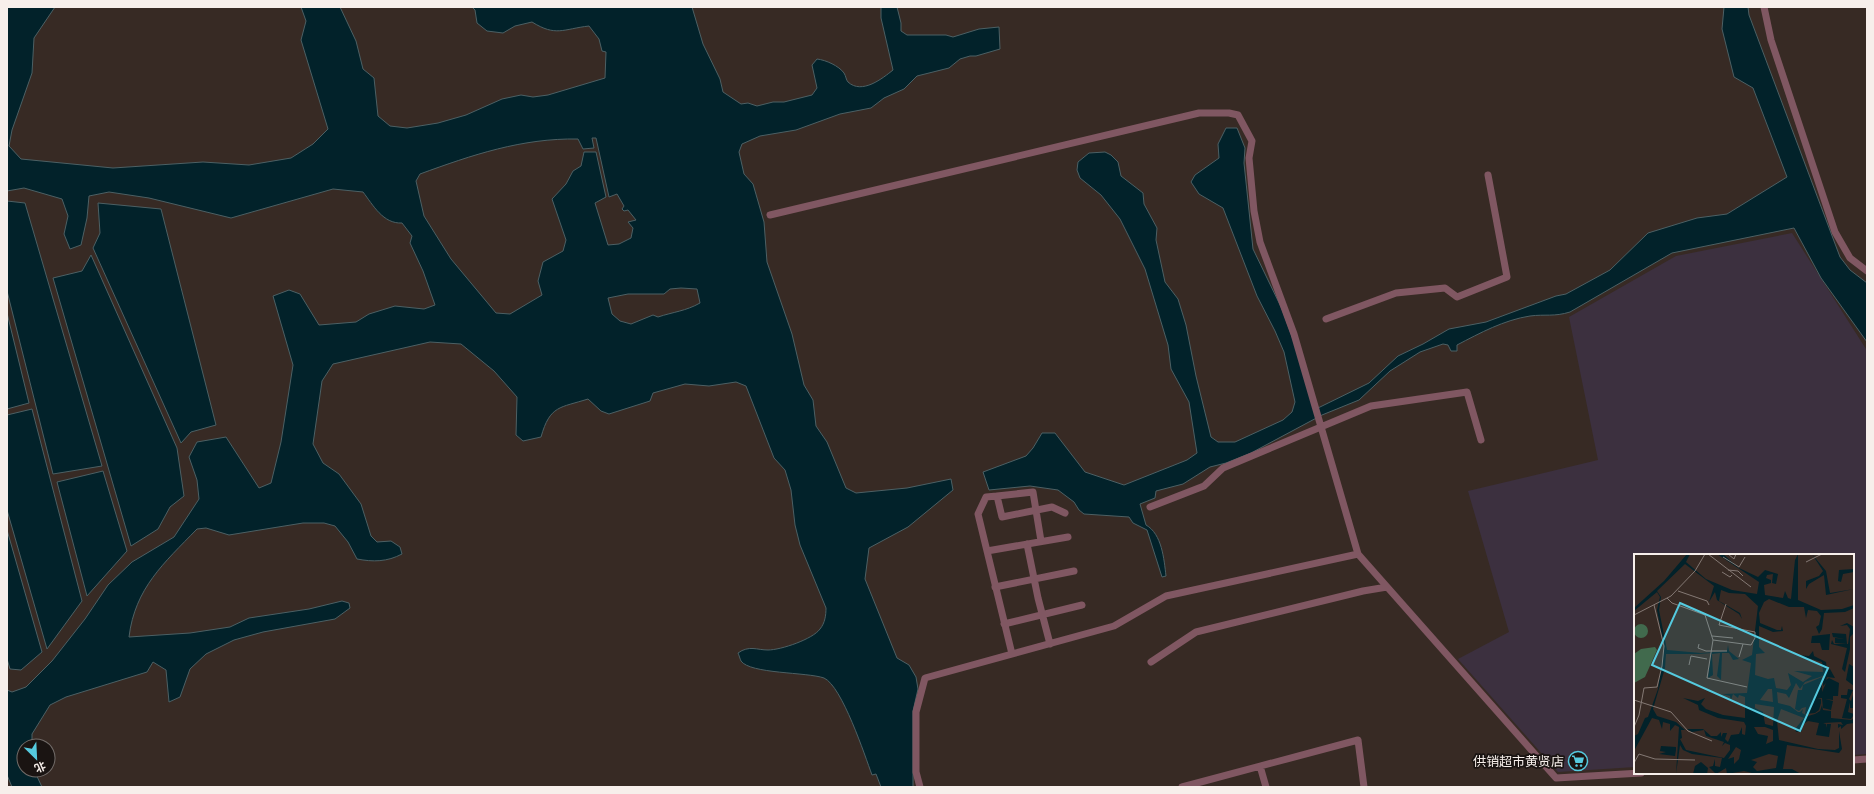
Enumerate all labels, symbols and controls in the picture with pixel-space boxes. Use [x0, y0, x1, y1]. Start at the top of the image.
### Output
inset map [1634, 554, 1854, 774]
north arrow [16, 738, 56, 778]
supermarket icon: 供销超市黄贤店 [1567, 750, 1589, 772]
place label: 供销超市黄贤店 [1473, 754, 1564, 769]
text: 北 [33, 759, 48, 775]

